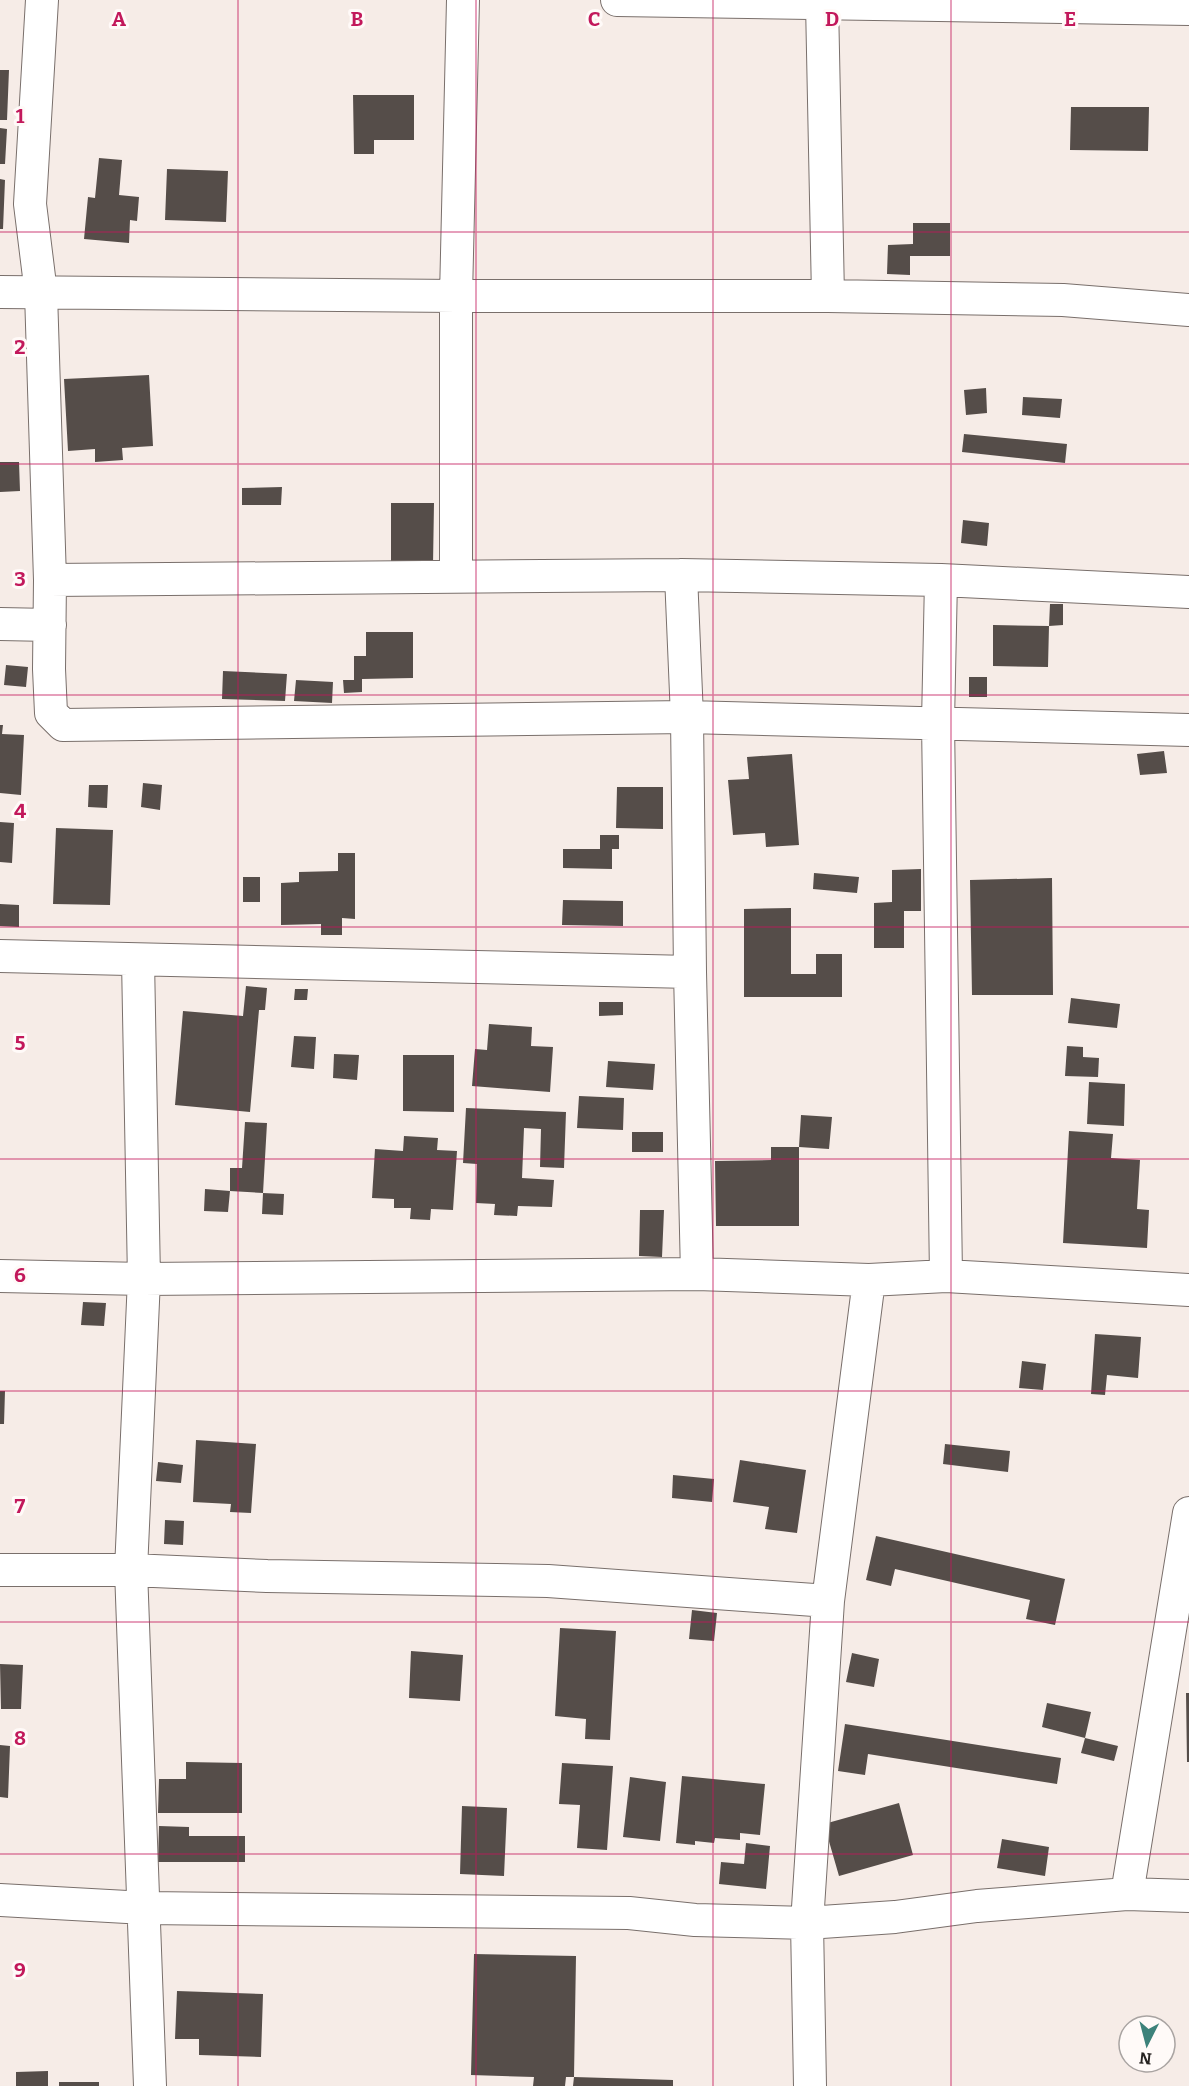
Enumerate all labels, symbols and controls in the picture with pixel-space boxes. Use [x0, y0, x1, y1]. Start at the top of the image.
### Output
text: A [112, 7, 127, 31]
text: B [351, 7, 364, 31]
text: C [588, 7, 600, 31]
text: D [825, 7, 839, 31]
text: E [1064, 7, 1076, 31]
text: 1 [16, 104, 25, 128]
text: 2 [14, 335, 26, 359]
text: 3 [14, 567, 26, 591]
text: 4 [14, 799, 26, 823]
text: 5 [15, 1031, 26, 1055]
text: 6 [14, 1263, 26, 1287]
text: 7 [15, 1494, 26, 1518]
text: 8 [14, 1726, 26, 1750]
text: 9 [14, 1958, 26, 1982]
north arrow [1117, 2014, 1177, 2074]
text: N [1138, 2048, 1153, 2069]

